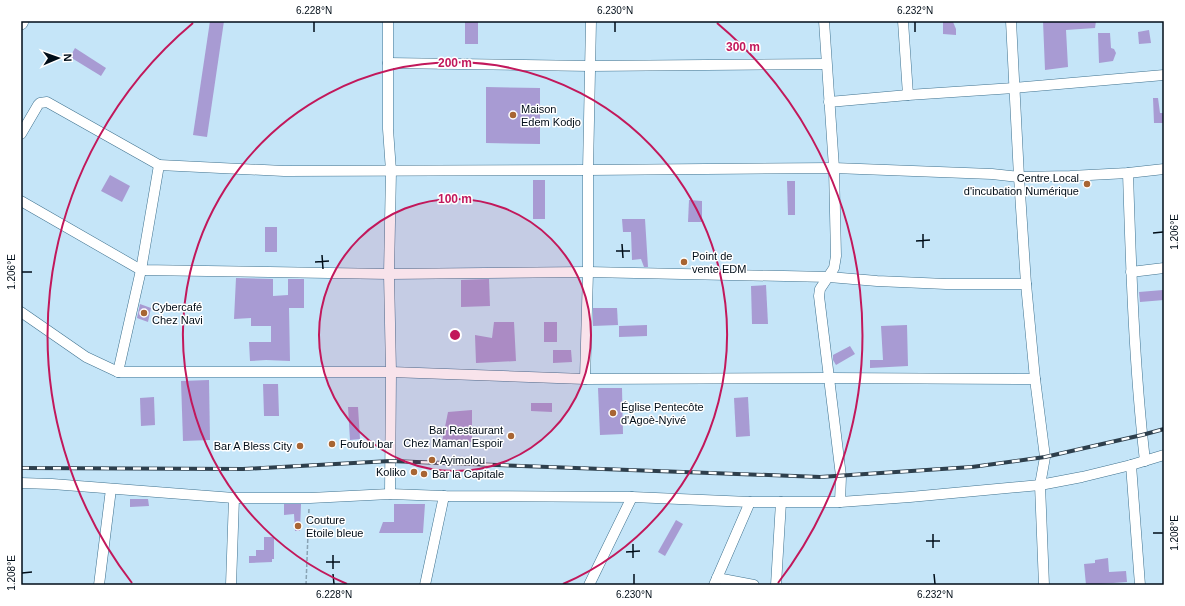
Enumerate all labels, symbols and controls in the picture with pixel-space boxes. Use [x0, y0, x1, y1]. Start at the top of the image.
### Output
text: 6.228°N [296, 5, 332, 16]
text: 6.230°N [597, 5, 633, 16]
text: 6.232°N [897, 5, 933, 16]
north arrow [38, 38, 78, 78]
text: 300 m [726, 40, 760, 54]
text: N [62, 53, 74, 62]
text: 200 m [438, 56, 472, 70]
place label: Maison Edem Kodjo [521, 103, 581, 128]
marker: Maison Edem Kodjo [508, 110, 518, 120]
place label: Centre Local d'incubation Numérique [964, 172, 1079, 197]
marker: Centre Local d'incubation Numérique [1082, 179, 1092, 189]
text: 100 m [438, 192, 472, 206]
text: 1.206°E [1169, 214, 1180, 250]
place label: Point de vente EDM [692, 250, 746, 275]
text: 1.206°E [6, 254, 17, 290]
marker: Point de vente EDM [679, 257, 689, 267]
place label: Cybercafé Chez Navi [152, 301, 203, 326]
marker: Cybercafé Chez Navi [139, 308, 149, 318]
centre of rings [448, 328, 462, 342]
place label: Église Pentecôte d'Agoè-Nyivé [621, 401, 704, 426]
marker: Église Pentecôte d'Agoè-Nyivé [608, 408, 618, 418]
place label: Bar Restaurant Chez Maman Espoir [403, 424, 503, 449]
marker: Bar Restaurant Chez Maman Espoir [506, 431, 516, 441]
place label: Foufou bar [340, 438, 394, 450]
marker: Foufou bar [327, 439, 337, 449]
place label: Bar A Bless City [214, 440, 292, 452]
marker: Bar A Bless City [295, 441, 305, 451]
place label: Ayimolou [440, 454, 485, 466]
marker: Ayimolou [427, 455, 437, 465]
place label: Koliko [376, 466, 406, 478]
marker: Koliko [409, 467, 419, 477]
place label: Bar la Capitale [432, 468, 504, 480]
marker: Bar la Capitale [419, 469, 429, 479]
place label: Couture Etoile bleue [306, 514, 364, 539]
text: 1.208°E [1169, 515, 1180, 551]
marker: Couture Etoile bleue [293, 521, 303, 531]
text: 1.208°E [6, 555, 17, 591]
text: 6.228°N [316, 589, 352, 600]
text: 6.230°N [616, 589, 652, 600]
text: 6.232°N [917, 589, 953, 600]

